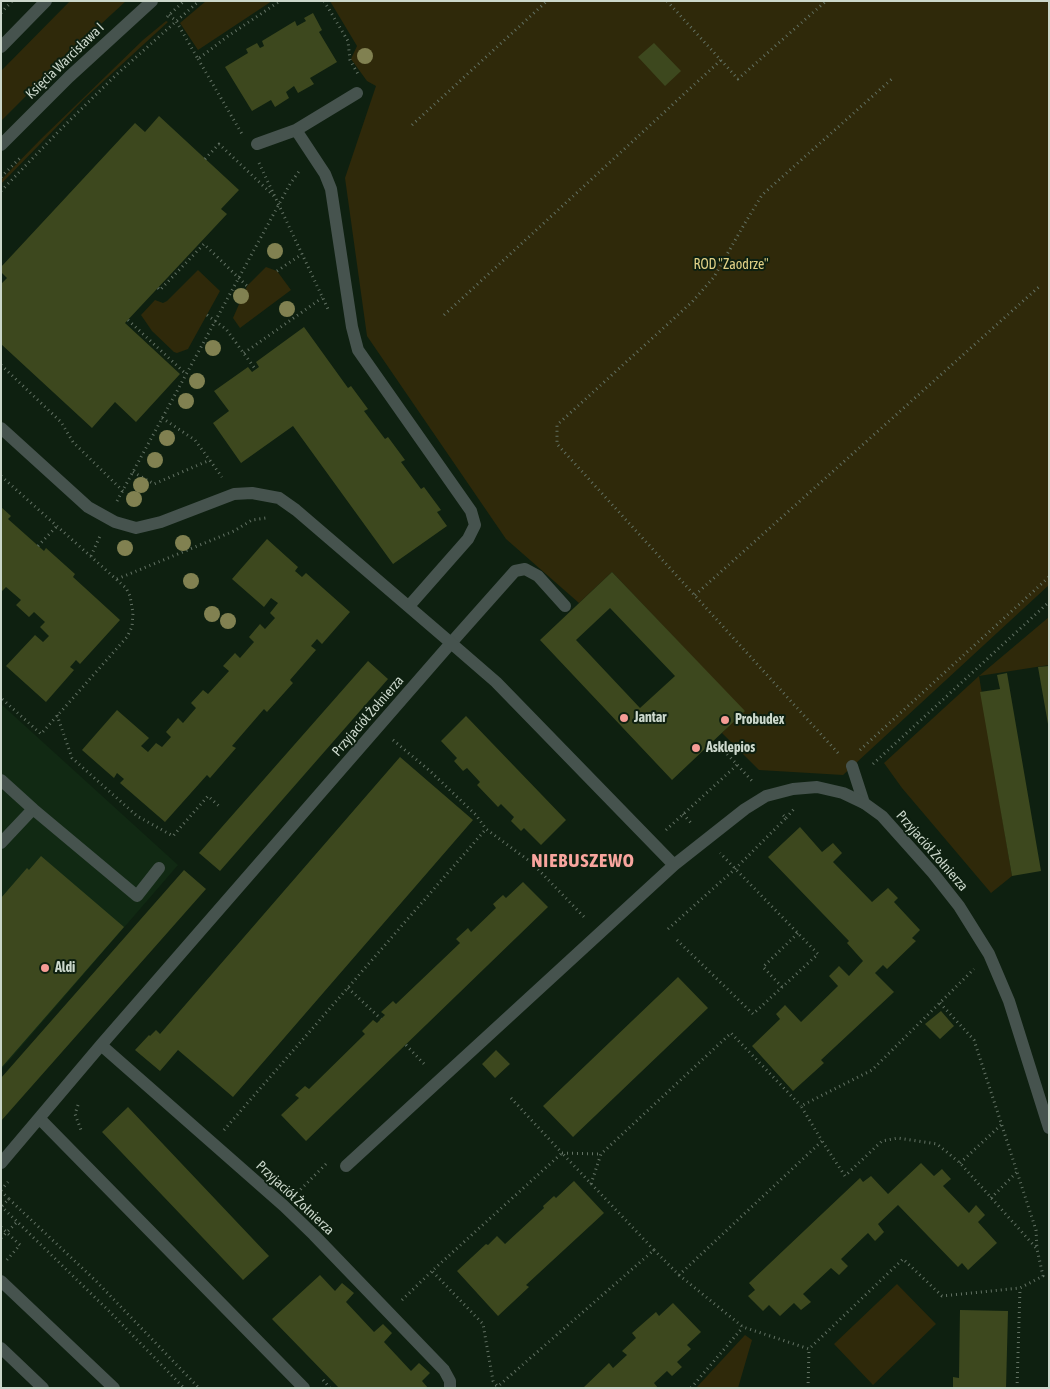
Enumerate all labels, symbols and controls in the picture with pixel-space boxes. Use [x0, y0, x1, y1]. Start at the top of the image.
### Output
street label: Księcia Warcisława I [22, 19, 108, 103]
park label: ROD "Zaodrze" [694, 257, 768, 273]
street label: Przyjaciół Żołnierza [329, 672, 407, 760]
place label: Jantar [634, 710, 666, 726]
marker: Jantar [618, 712, 630, 724]
place label: Probudex [735, 712, 784, 728]
marker: Probudex [719, 714, 731, 726]
place label: Asklepios [706, 740, 755, 756]
marker: Asklepios [690, 742, 702, 754]
street label: Przyjaciół Żołnierza [893, 807, 971, 895]
district label: NIEBUSZEWO [530, 850, 636, 872]
place label: Aldi [55, 960, 75, 976]
marker: Aldi [39, 962, 51, 974]
street label: Przyjaciół Żołnierza [252, 1157, 338, 1239]

